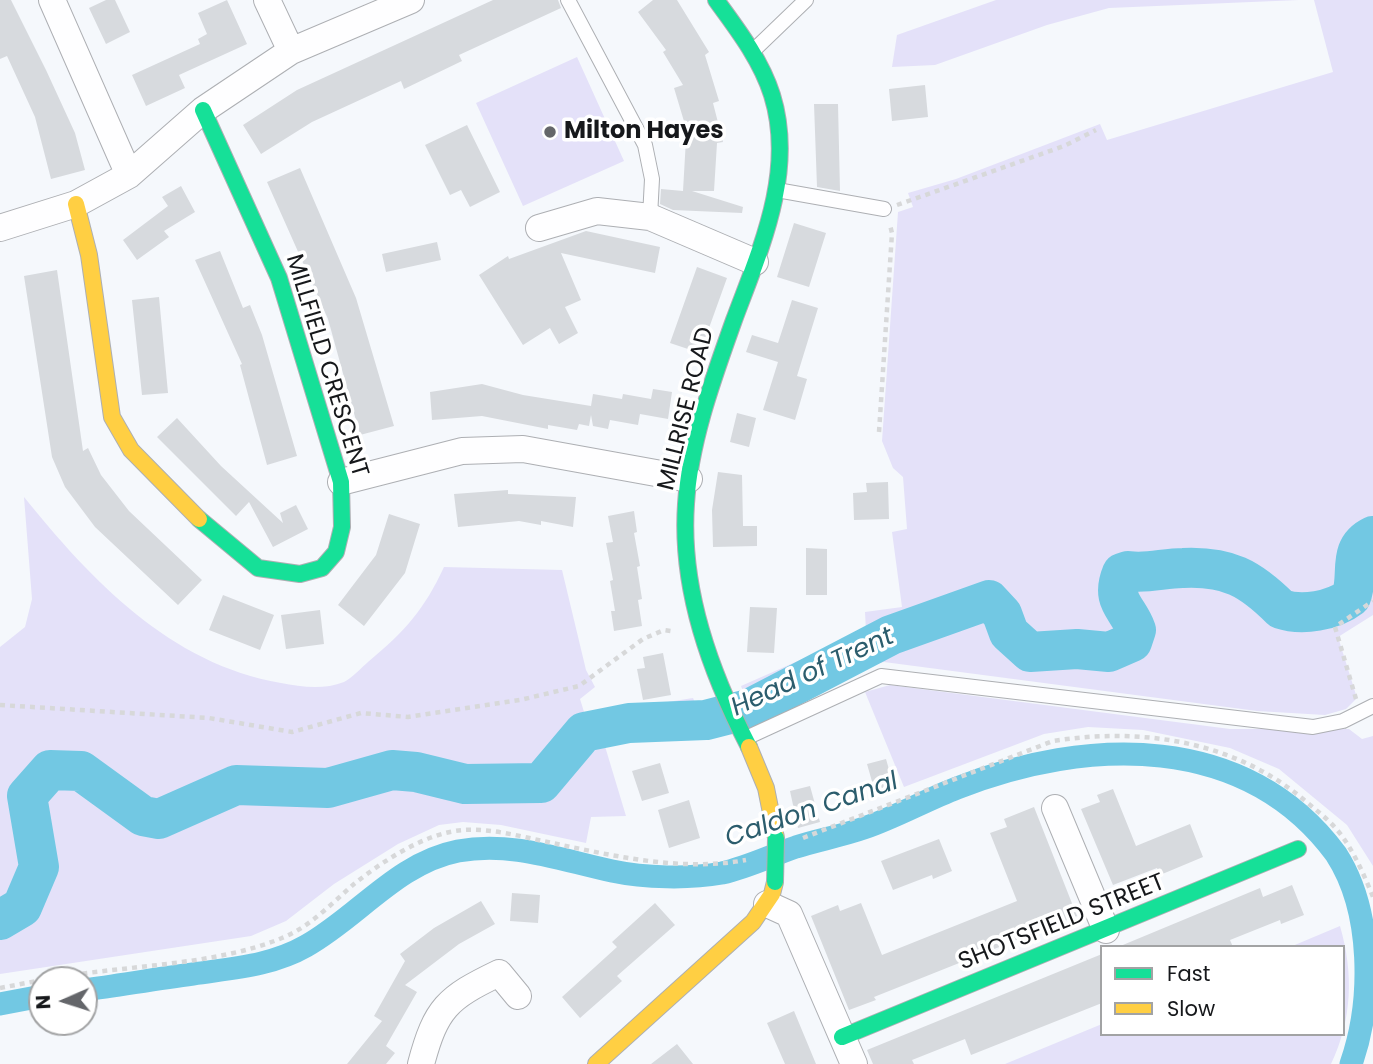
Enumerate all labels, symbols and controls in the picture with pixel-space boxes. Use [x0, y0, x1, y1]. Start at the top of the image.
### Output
place label: Milton Hayes [564, 118, 724, 146]
marker: Milton Hayes [542, 124, 558, 140]
street label: MILLFIELD CRESCENT [278, 251, 374, 481]
street label: MILLRISE ROAD [653, 324, 721, 494]
water label: Head of Trent [727, 622, 899, 724]
water label: Caldon Canal [721, 767, 903, 855]
street label: SHOTSFIELD STREET [955, 868, 1169, 978]
legend [1100, 945, 1345, 1036]
text: Fast [1167, 959, 1210, 988]
north arrow [28, 966, 98, 1036]
text: N [30, 994, 57, 1010]
text: Slow [1167, 994, 1215, 1023]

